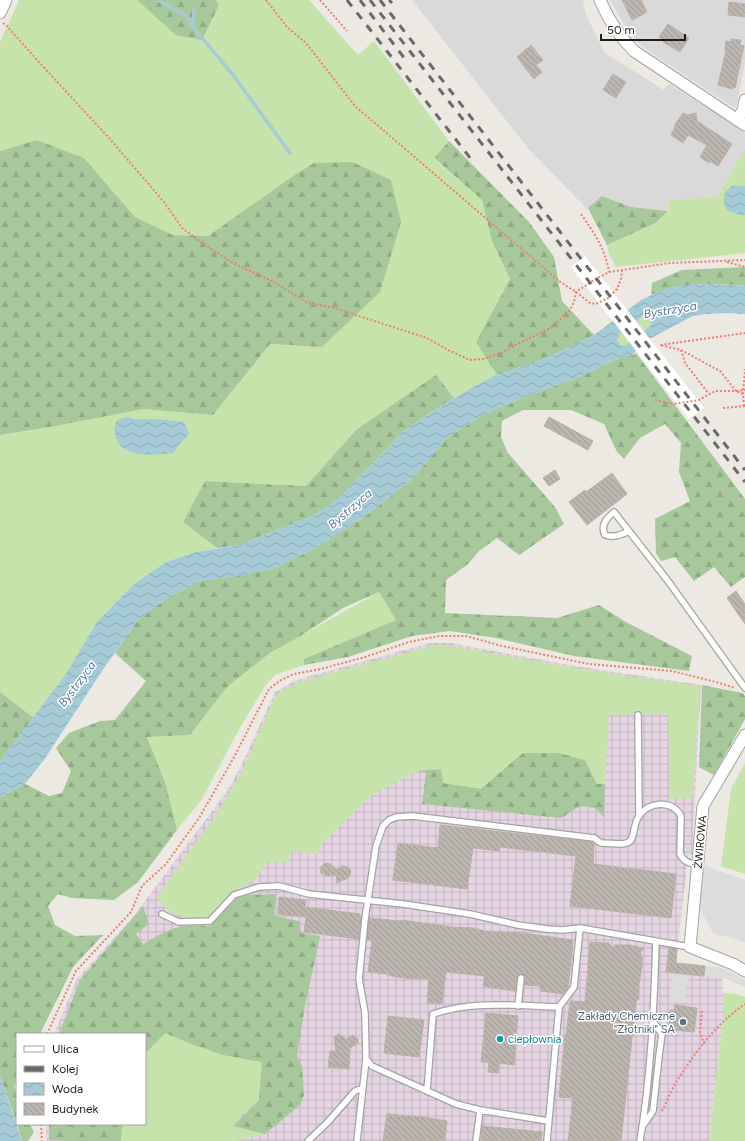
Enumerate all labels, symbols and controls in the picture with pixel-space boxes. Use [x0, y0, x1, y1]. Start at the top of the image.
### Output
scale bar [601, 16, 685, 42]
text: 50 m [607, 23, 635, 37]
water label: Bystrzyca [642, 299, 698, 321]
water label: Bystrzyca [325, 486, 375, 532]
water label: Bystrzyca [55, 658, 99, 710]
street label: ŻWIROWA [692, 814, 709, 869]
place label: Zakłady Chemiczne "Złotniki" SA [578, 1010, 676, 1036]
marker: Zakłady Chemiczne "Złotniki" SA [678, 1017, 688, 1027]
legend [16, 1033, 146, 1125]
place label: ciepłownia [508, 1033, 561, 1046]
marker: ciepłownia [495, 1034, 505, 1044]
text: Ulica [52, 1042, 79, 1056]
text: Kolej [52, 1062, 79, 1076]
text: Woda [52, 1082, 83, 1096]
text: Budynek [52, 1102, 99, 1116]

